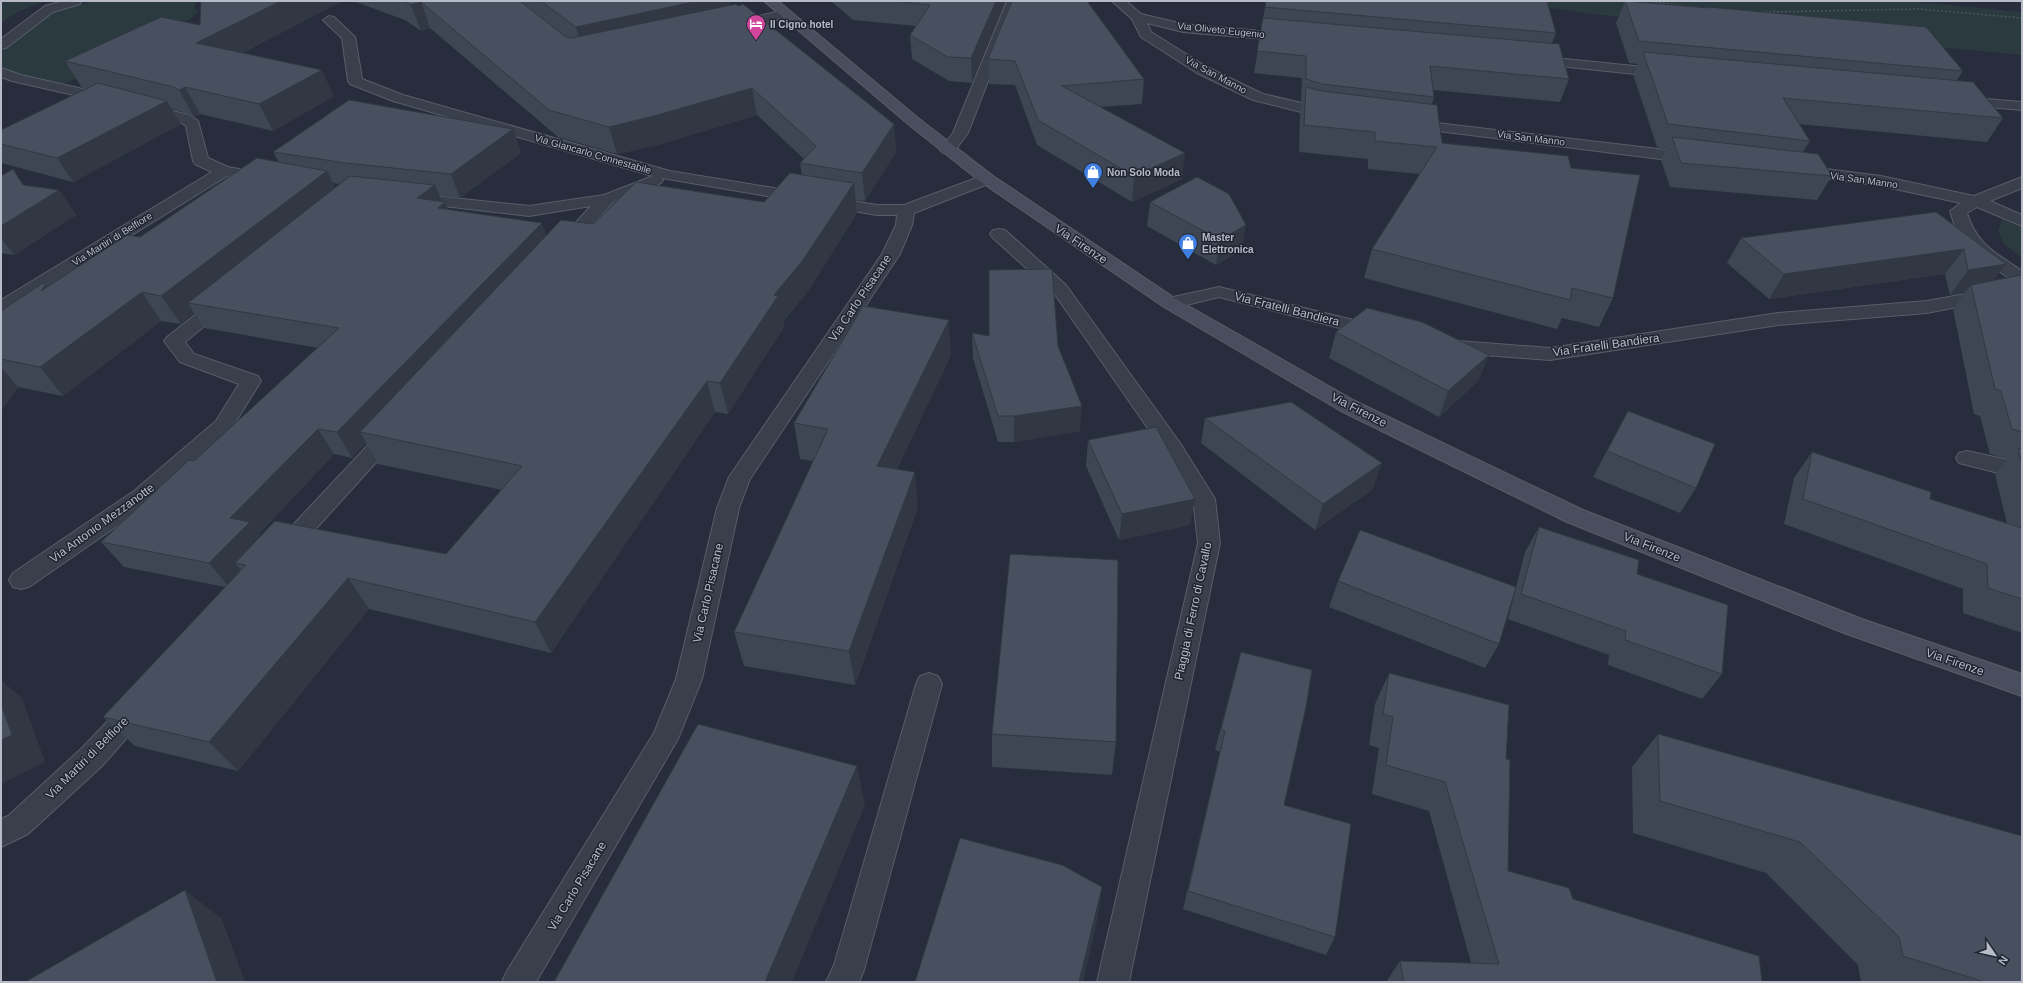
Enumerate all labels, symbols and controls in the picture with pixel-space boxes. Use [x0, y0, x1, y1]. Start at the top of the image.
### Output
hotel icon: Il Cigno hotel [745, 13, 767, 41]
place label: Il Cigno hotel [770, 19, 834, 30]
street label: Via Oliveto Eugenio [1177, 20, 1266, 40]
street label: Via San Manno [1183, 54, 1249, 96]
street label: Via San Manno [1496, 128, 1566, 148]
street label: Via Giancarlo Connestabile [533, 132, 653, 176]
shop icon: Non Solo Moda [1082, 161, 1104, 189]
place label: Non Solo Moda [1107, 167, 1180, 178]
street label: Via San Manno [1829, 170, 1899, 190]
street label: Via Martiri di Belfiore [70, 210, 154, 268]
street label: Via Firenze [1052, 221, 1110, 267]
shop icon: Master Elettronica [1177, 232, 1199, 260]
place label: Master Elettronica [1202, 232, 1254, 255]
street label: Via Carlo Pisacane [826, 252, 894, 344]
street label: Via Fratelli Bandiera [1233, 289, 1341, 329]
street label: Via Fratelli Bandiera [1552, 331, 1661, 359]
street label: Via Firenze [1329, 390, 1389, 430]
street label: Via Antonio Mezzanotte [47, 480, 157, 566]
street label: Via Firenze [1621, 529, 1683, 565]
street label: Piaggia di Ferro di Cavallo [1172, 540, 1215, 681]
street label: Via Carlo Pisacane [690, 541, 726, 644]
street label: Via Firenze [1924, 646, 1986, 679]
street label: Via Martiri di Belfiore [43, 714, 131, 802]
street label: Via Carlo Pisacane [545, 838, 609, 933]
north arrow [1975, 935, 2015, 975]
text: N [1996, 954, 2010, 967]

